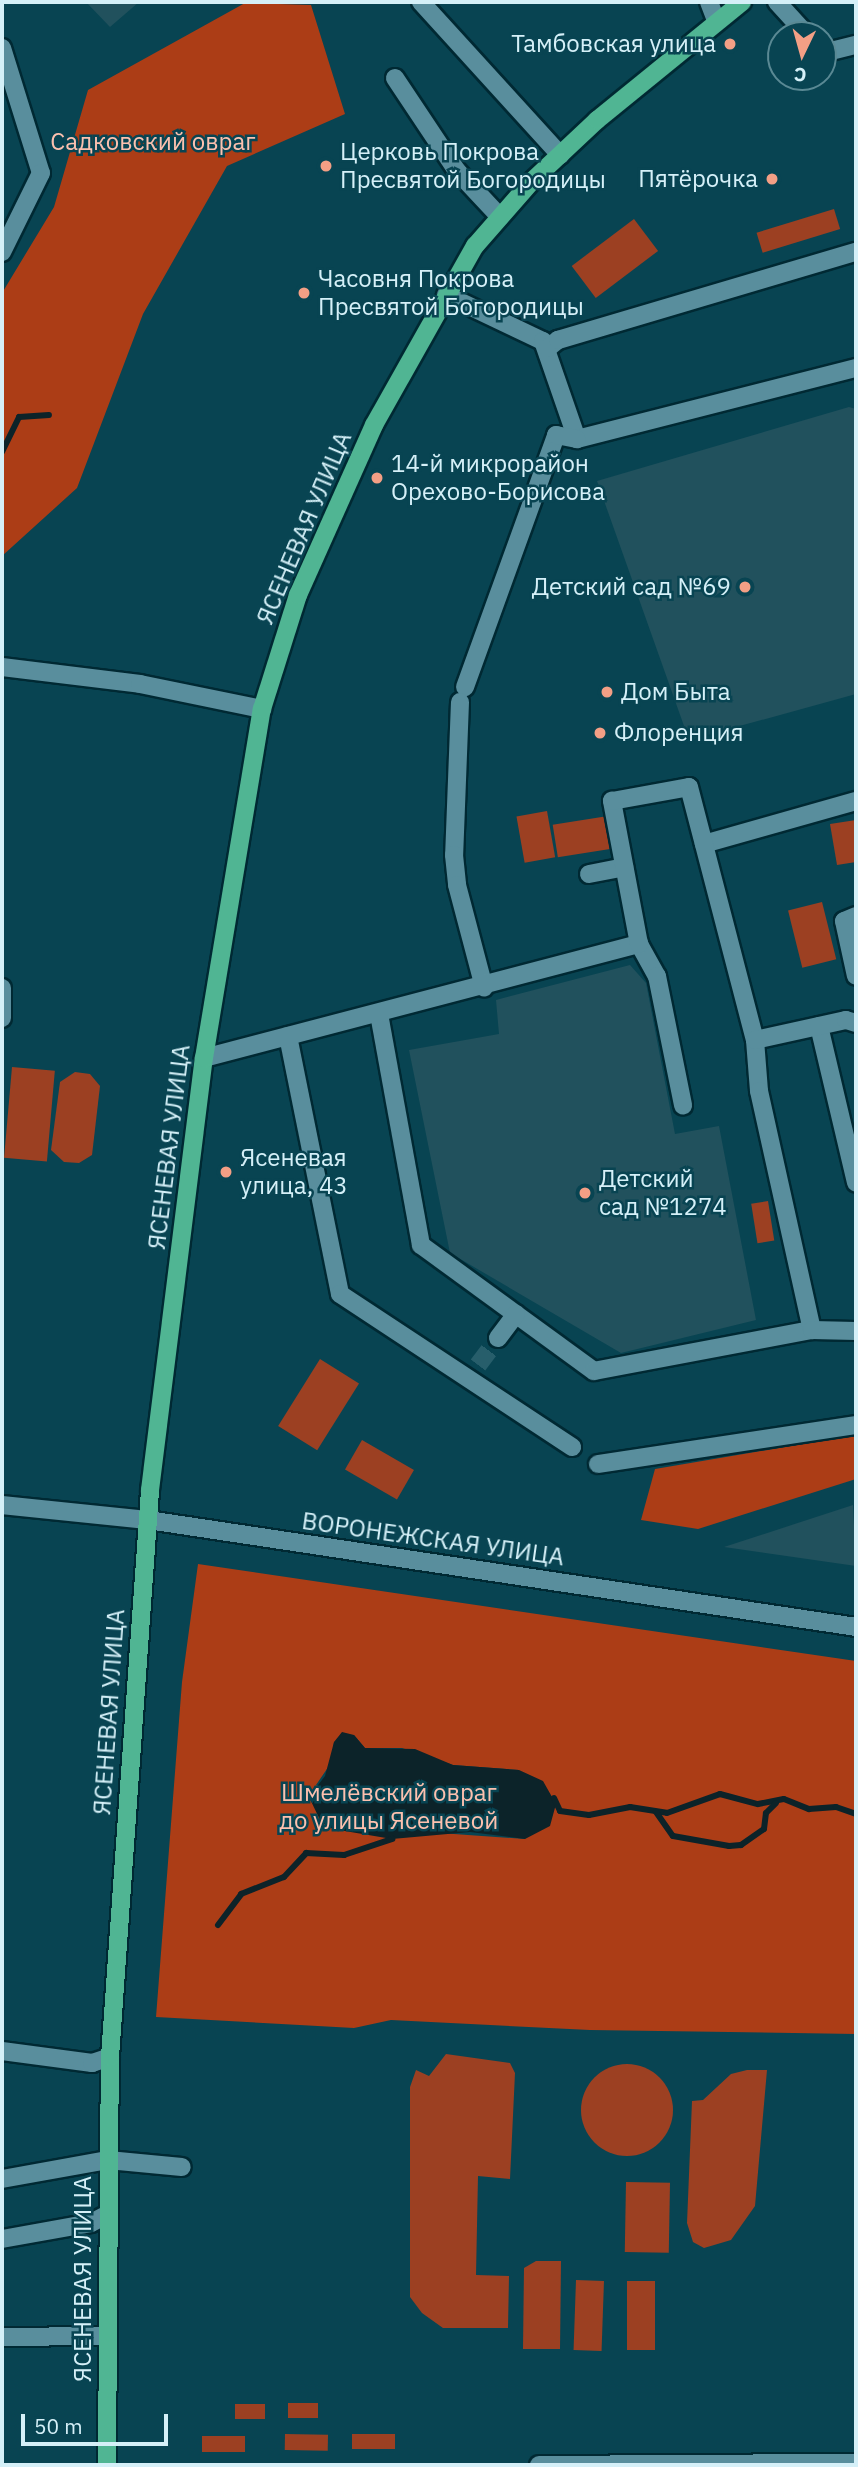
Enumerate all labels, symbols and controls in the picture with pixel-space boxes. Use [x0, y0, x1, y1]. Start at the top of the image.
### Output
north arrow [767, 21, 837, 91]
place label: Тамбовская улица [511, 30, 716, 58]
marker: Тамбовская улица [722, 36, 738, 52]
text: С [793, 62, 808, 87]
park label: Садковский овраг [50, 128, 256, 156]
place label: Церковь Покрова Пресвятой Богородицы [340, 138, 606, 194]
marker: Церковь Покрова Пресвятой Богородицы [318, 158, 334, 174]
place label: Пятёрочка [638, 165, 758, 193]
marker: Пятёрочка [764, 171, 780, 187]
place label: Часовня Покрова Пресвятой Богородицы [318, 265, 584, 321]
marker: Часовня Покрова Пресвятой Богородицы [296, 285, 312, 301]
street label: ЯСЕНЕВАЯ УЛИЦА [250, 427, 358, 629]
place label: 14-й микрорайон Орехово-Борисова [391, 450, 605, 506]
marker: 14-й микрорайон Орехово-Борисова [369, 470, 385, 486]
place label: Детский сад №69 [532, 573, 731, 601]
marker: Детский сад №69 [737, 579, 753, 595]
place label: Дом Быта [621, 678, 731, 706]
marker: Дом Быта [599, 684, 615, 700]
place label: Флоренция [614, 719, 744, 747]
marker: Флоренция [592, 725, 608, 741]
street label: ЯСЕНЕВАЯ УЛИЦА [142, 1043, 196, 1251]
place label: Ясеневая улица, 43 [240, 1144, 348, 1200]
marker: Ясеневая улица, 43 [218, 1164, 234, 1180]
place label: Детский сад №1274 [599, 1165, 727, 1221]
marker: Детский сад №1274 [577, 1185, 593, 1201]
street label: ВОРОНЕЖСКАЯ УЛИЦА [300, 1506, 566, 1572]
street label: ЯСЕНЕВАЯ УЛИЦА [87, 1608, 131, 1816]
park label: Шмелёвский овраг до улицы Ясеневой [280, 1779, 498, 1835]
street label: ЯСЕНЕВАЯ УЛИЦА [69, 2176, 97, 2382]
scale bar [24, 2400, 172, 2444]
text: 50 m [34, 2412, 83, 2440]

